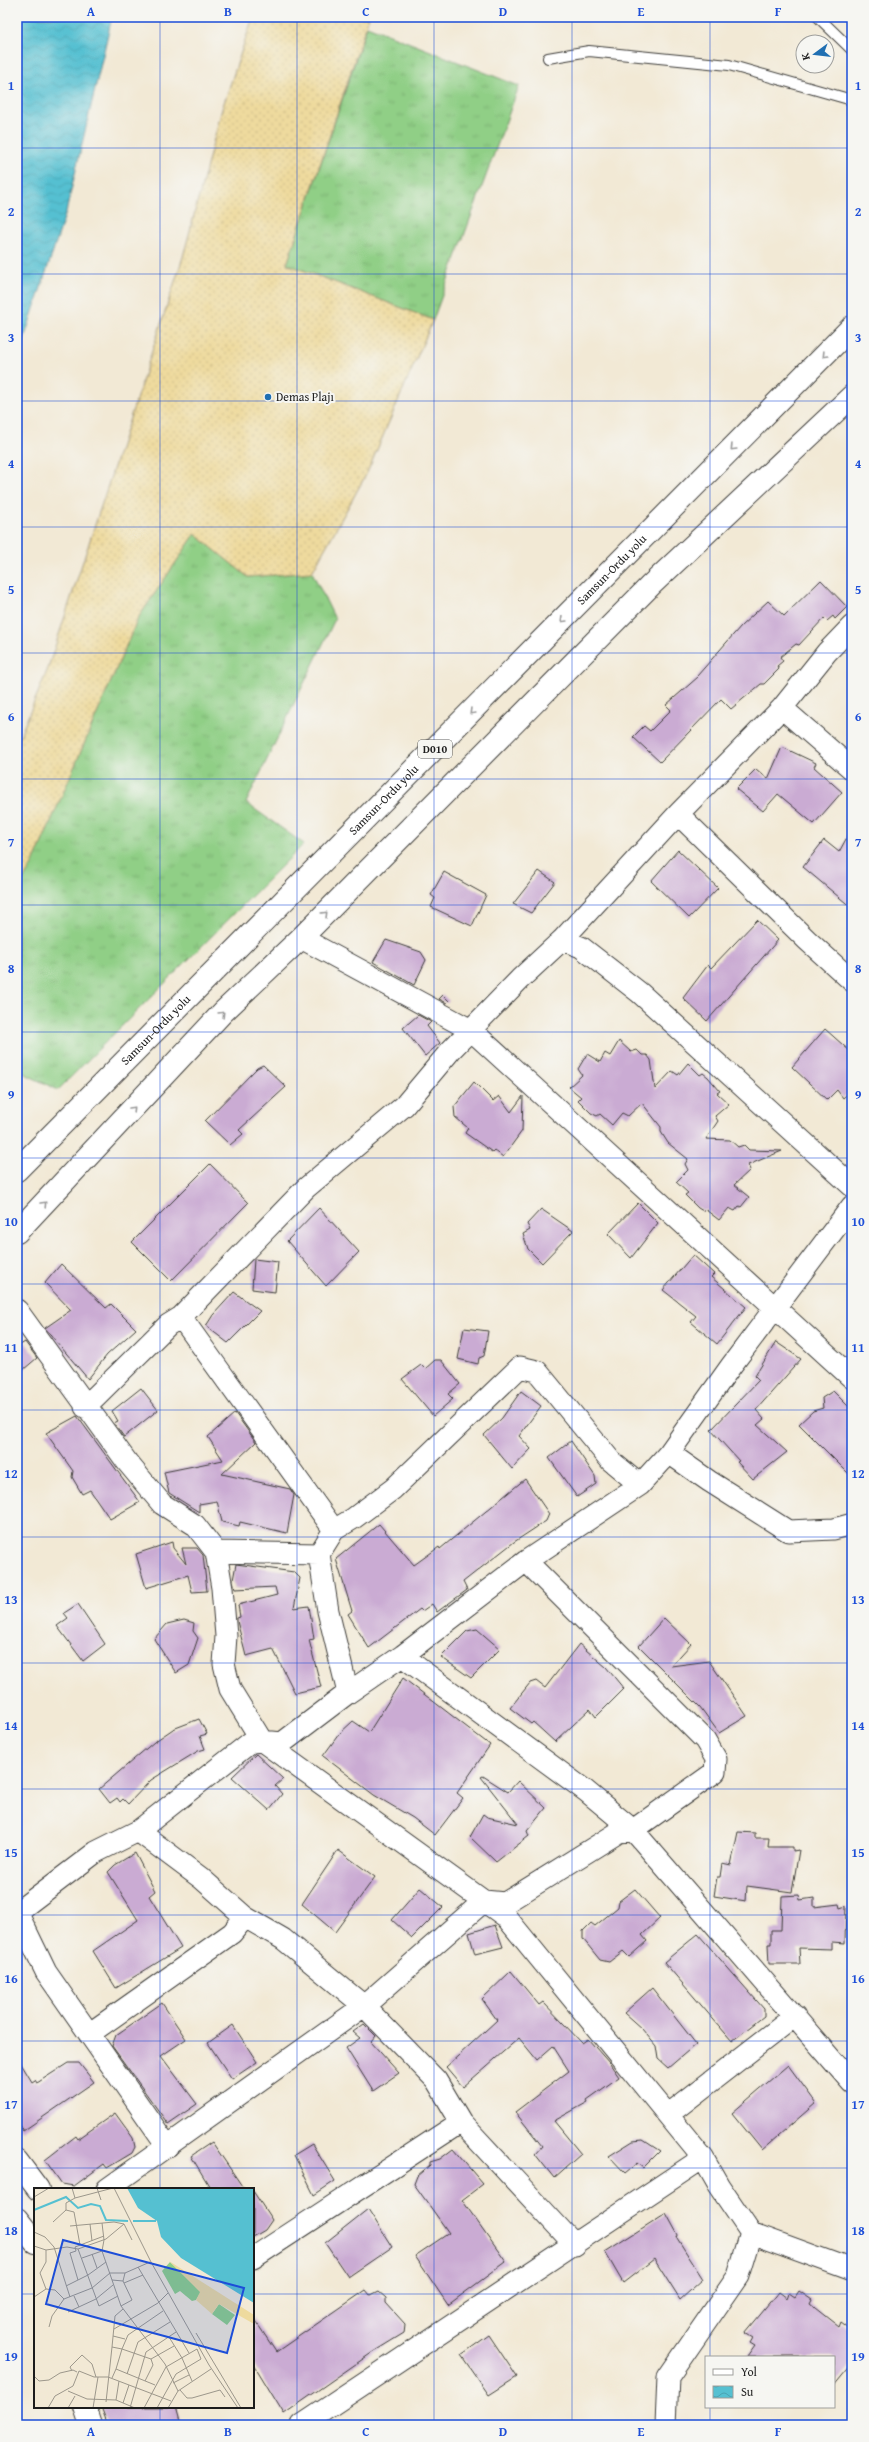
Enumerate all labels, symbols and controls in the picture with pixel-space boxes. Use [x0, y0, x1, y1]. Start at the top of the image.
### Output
text: A [87, 2, 96, 21]
text: B [224, 2, 232, 21]
text: C [362, 2, 370, 21]
text: D [499, 2, 507, 21]
text: E [638, 2, 645, 21]
text: F [775, 2, 782, 21]
north arrow [795, 34, 835, 74]
text: K [797, 51, 814, 62]
text: 1 [8, 76, 14, 95]
text: 1 [855, 76, 861, 95]
text: 2 [8, 202, 15, 221]
text: 2 [855, 202, 862, 221]
text: 3 [8, 328, 14, 347]
text: 3 [855, 328, 861, 347]
one-way arrow [822, 350, 830, 358]
place label: Demas Plajı [276, 388, 335, 405]
marker: Demas Plajı [263, 392, 273, 402]
one-way arrow [730, 443, 738, 451]
text: 4 [8, 454, 15, 473]
text: 4 [855, 454, 862, 473]
street label: Samsun-Ordu yolu [573, 530, 650, 608]
text: 5 [8, 580, 15, 599]
text: 5 [855, 580, 862, 599]
one-way arrow [560, 615, 568, 623]
text: 6 [8, 707, 15, 726]
one-way arrow [469, 707, 476, 715]
text: 6 [855, 707, 862, 726]
road number: D010 [418, 740, 452, 758]
street label: Samsun-Ordu yolu [345, 760, 422, 838]
text: 7 [8, 833, 15, 852]
text: 7 [855, 833, 862, 852]
one-way arrow [320, 911, 328, 919]
text: 8 [8, 959, 15, 978]
text: 8 [855, 959, 862, 978]
street label: Samsun-Ordu yolu [117, 990, 194, 1069]
one-way arrow [217, 1011, 224, 1019]
text: 9 [8, 1085, 15, 1104]
text: 9 [855, 1085, 862, 1104]
one-way arrow [128, 1106, 135, 1114]
one-way arrow [39, 1201, 46, 1209]
text: 10 [4, 1212, 18, 1231]
text: 10 [851, 1212, 865, 1231]
text: 11 [4, 1338, 18, 1357]
text: 11 [851, 1338, 865, 1357]
text: 12 [4, 1464, 18, 1483]
text: 12 [851, 1464, 865, 1483]
text: 13 [4, 1590, 18, 1609]
text: 13 [851, 1590, 865, 1609]
text: 14 [4, 1716, 18, 1735]
text: 14 [851, 1716, 865, 1735]
text: 15 [4, 1843, 18, 1862]
text: 15 [851, 1843, 865, 1862]
text: 16 [4, 1969, 18, 1988]
text: 16 [851, 1969, 865, 1988]
text: 17 [4, 2095, 18, 2114]
text: 17 [851, 2095, 865, 2114]
inset map [34, 2188, 254, 2408]
text: 18 [4, 2221, 18, 2240]
text: 18 [851, 2221, 865, 2240]
text: 19 [4, 2347, 18, 2366]
text: 19 [851, 2347, 865, 2366]
legend [705, 2356, 835, 2408]
text: Yol [741, 2363, 758, 2380]
text: Su [741, 2383, 754, 2400]
text: A [87, 2422, 96, 2441]
text: B [224, 2422, 232, 2441]
text: C [362, 2422, 370, 2441]
text: D [499, 2422, 507, 2441]
text: E [638, 2422, 645, 2441]
text: F [775, 2422, 782, 2441]

